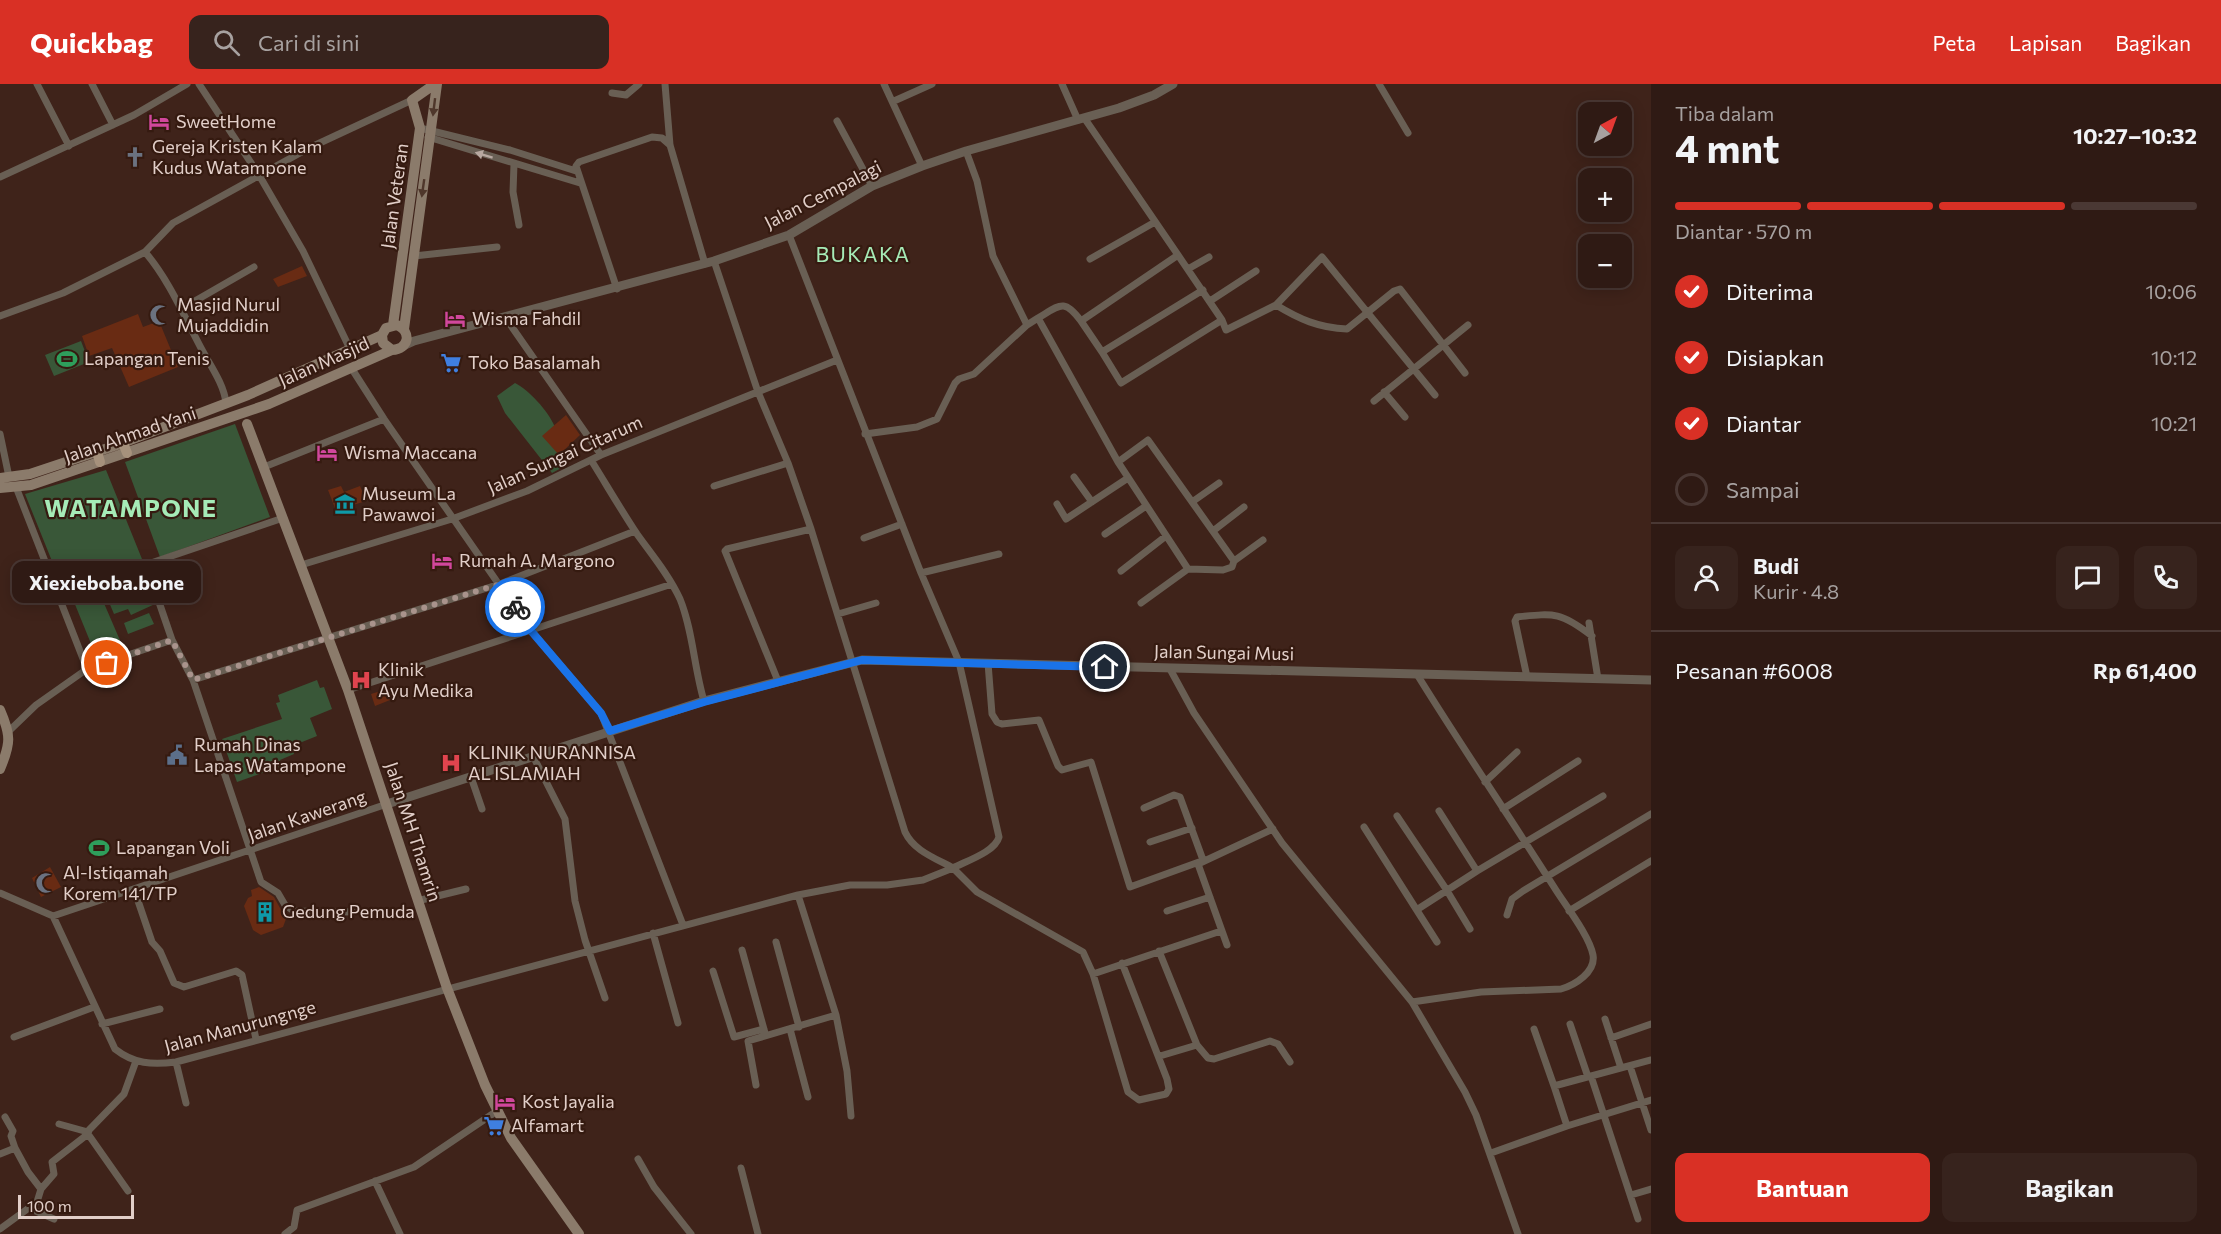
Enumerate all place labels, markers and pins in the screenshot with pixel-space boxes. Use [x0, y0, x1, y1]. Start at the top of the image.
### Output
hotel icon: SweetHome [147, 110, 171, 134]
place label: SweetHome [176, 110, 276, 132]
place label: Gereja Kristen Kalam Kudus Watampone [152, 135, 322, 178]
church icon: Gereja Kristen Kalam Kudus Watampone [123, 145, 147, 169]
place label: Masjid Nurul Mujaddidin [177, 293, 280, 336]
mosque icon: Masjid Nurul Mujaddidin [148, 303, 172, 327]
hotel icon: Wisma Fahdil [443, 307, 467, 331]
place label: Wisma Fahdil [472, 307, 581, 329]
sports icon: Lapangan Tenis [55, 347, 79, 371]
place label: Lapangan Tenis [84, 347, 210, 369]
supermarket icon: Toko Basalamah [439, 351, 463, 375]
place label: Toko Basalamah [468, 351, 601, 373]
hotel icon: Wisma Maccana [315, 441, 339, 465]
place label: Wisma Maccana [344, 441, 477, 463]
place label: Museum La Pawawoi [362, 482, 456, 525]
museum icon: Museum La Pawawoi [333, 492, 357, 516]
hotel icon: Rumah A. Margono [430, 549, 454, 573]
place label: Rumah A. Margono [459, 549, 615, 571]
callout: Xiexieboba.bone [12, 561, 201, 603]
pin [81, 637, 132, 688]
pin [1079, 641, 1130, 692]
place label: Klinik Ayu Medika [378, 658, 473, 701]
hospital icon: Klinik Ayu Medika [349, 668, 373, 692]
place label: Rumah Dinas Lapas Watampone [194, 733, 346, 776]
place label: KLINIK NURANNISA AL ISLAMIAH [468, 741, 636, 784]
public building icon: Rumah Dinas Lapas Watampone [165, 743, 189, 767]
hospital icon: KLINIK NURANNISA AL ISLAMIAH [439, 751, 463, 775]
sports icon: Lapangan Voli [87, 836, 111, 860]
place label: Lapangan Voli [116, 836, 230, 858]
place label: Al-Istiqamah Korem 141/TP [63, 861, 177, 904]
mosque icon: Al-Istiqamah Korem 141/TP [34, 871, 58, 895]
building icon: Gedung Pemuda [253, 900, 277, 924]
place label: Gedung Pemuda [282, 900, 415, 922]
hotel icon: Kost Jayalia [493, 1090, 517, 1114]
place label: Kost Jayalia [522, 1090, 615, 1112]
supermarket icon: Alfamart [482, 1114, 506, 1138]
place label: Alfamart [511, 1114, 584, 1136]

